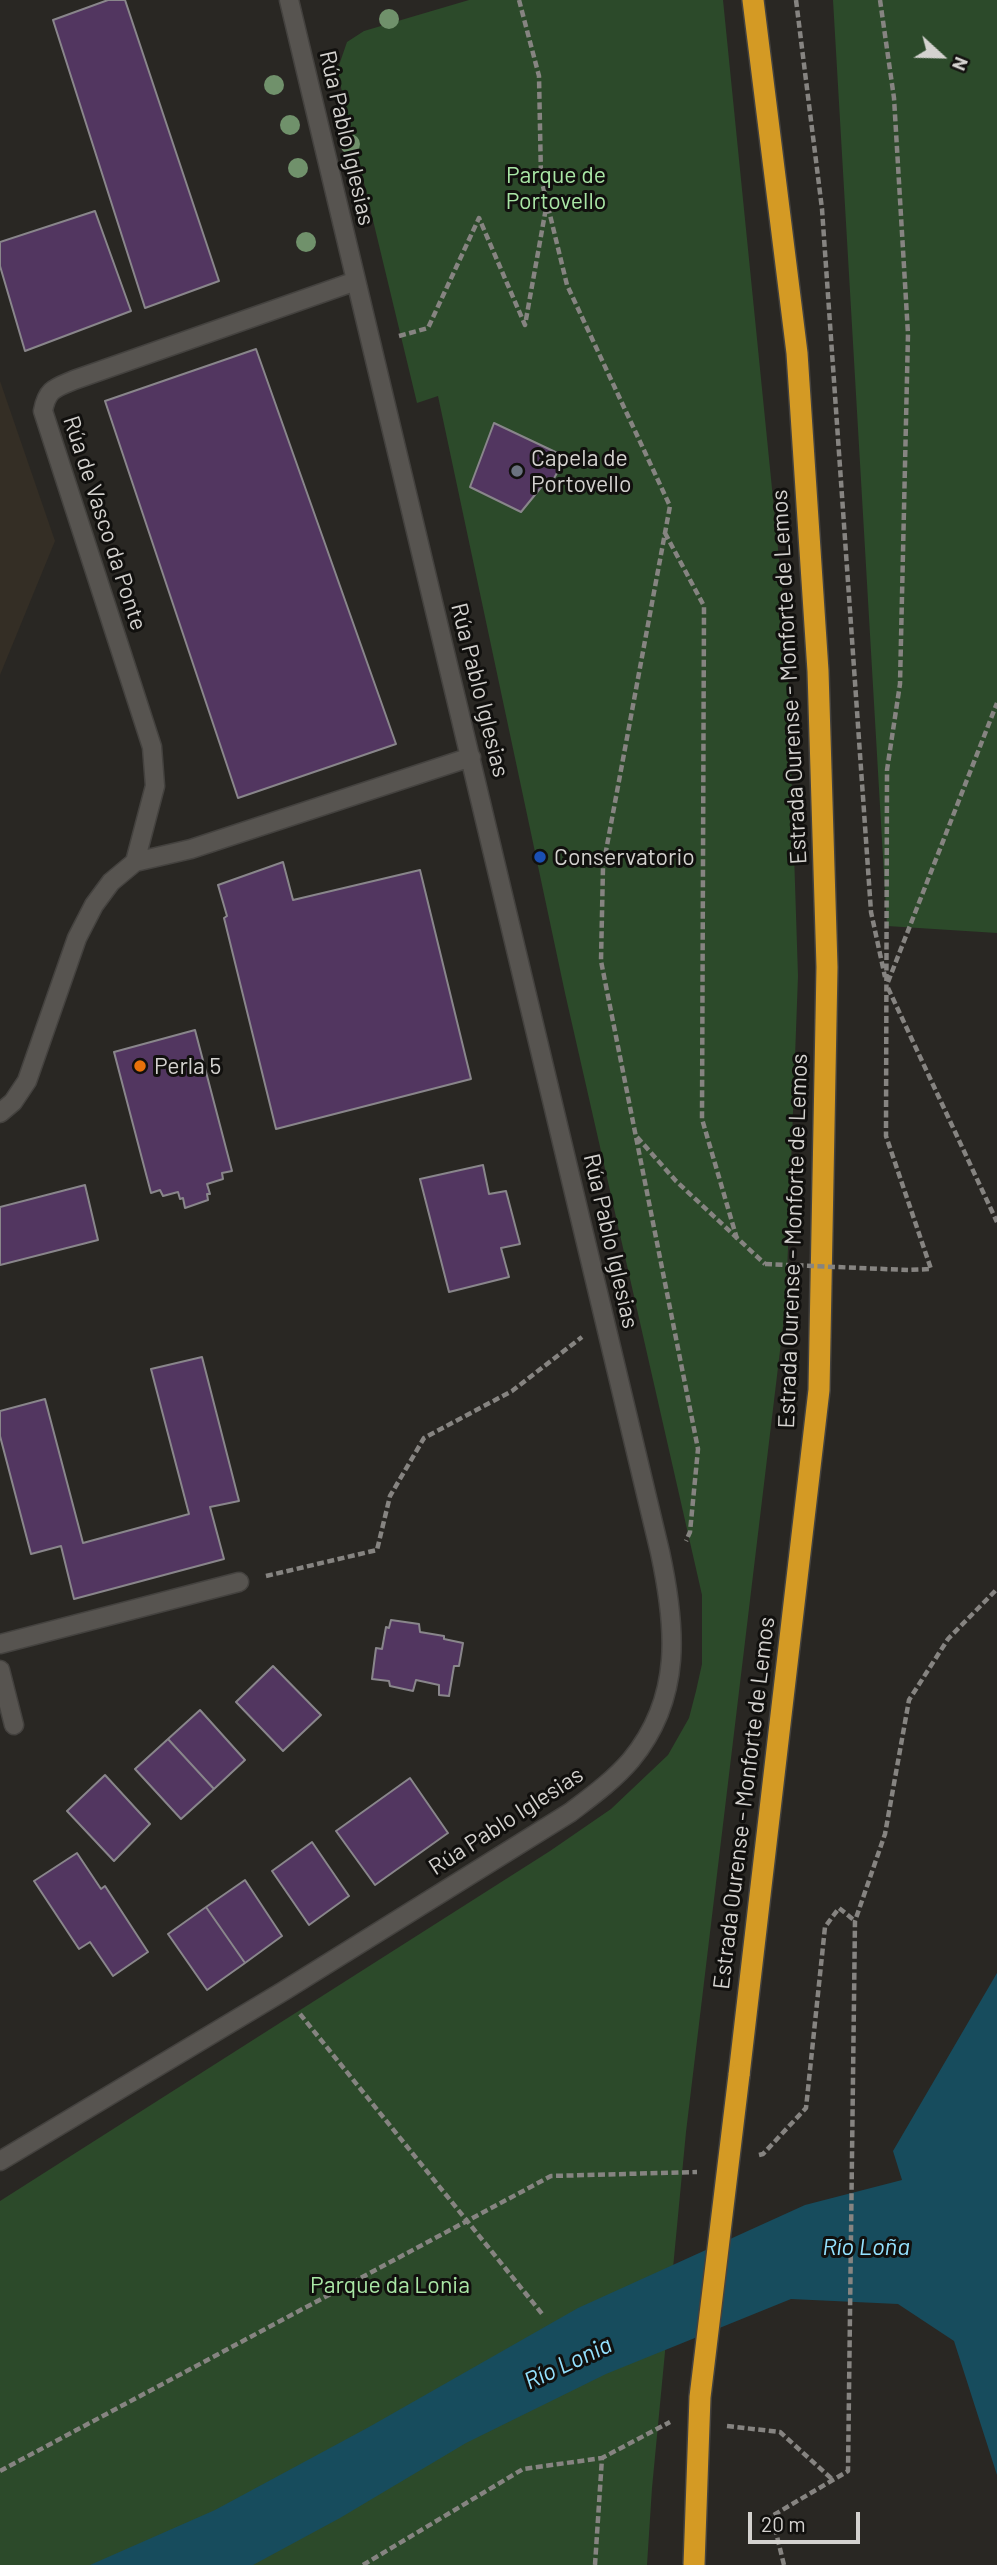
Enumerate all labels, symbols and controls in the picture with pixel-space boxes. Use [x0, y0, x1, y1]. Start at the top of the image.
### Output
north arrow [906, 21, 976, 91]
street label: Rúa Pablo Iglesias [313, 48, 381, 228]
text: N [948, 54, 974, 74]
park label: Parque de Portovello [506, 161, 606, 215]
street label: Rúa de Vasco da Ponte [57, 412, 153, 634]
place label: Capela de Portovello [531, 444, 631, 498]
marker: Capela de Portovello [509, 463, 525, 479]
street label: Estrada Ourense - Monforte de Lemos [765, 489, 813, 865]
street label: Rúa Pablo Iglesias [445, 600, 515, 780]
place label: Conservatorio [554, 843, 695, 871]
marker: Conservatorio [532, 849, 548, 865]
place label: Perla 5 [154, 1052, 221, 1080]
street label: Estrada Ourense - Monforte de Lemos [773, 1053, 813, 1429]
marker: Perla 5 [132, 1058, 148, 1074]
street label: Rúa Pablo Iglesias [577, 1151, 645, 1331]
street label: Estrada Ourense - Monforte de Lemos [707, 1615, 781, 1991]
street label: Rúa Pablo Iglesias [424, 1761, 588, 1881]
water label: Río Loña [822, 2233, 910, 2261]
park label: Parque da Lonia [310, 2271, 470, 2299]
water label: Río Lonia [519, 2330, 617, 2396]
scale bar [752, 2498, 864, 2542]
text: 20 m [761, 2511, 806, 2536]

